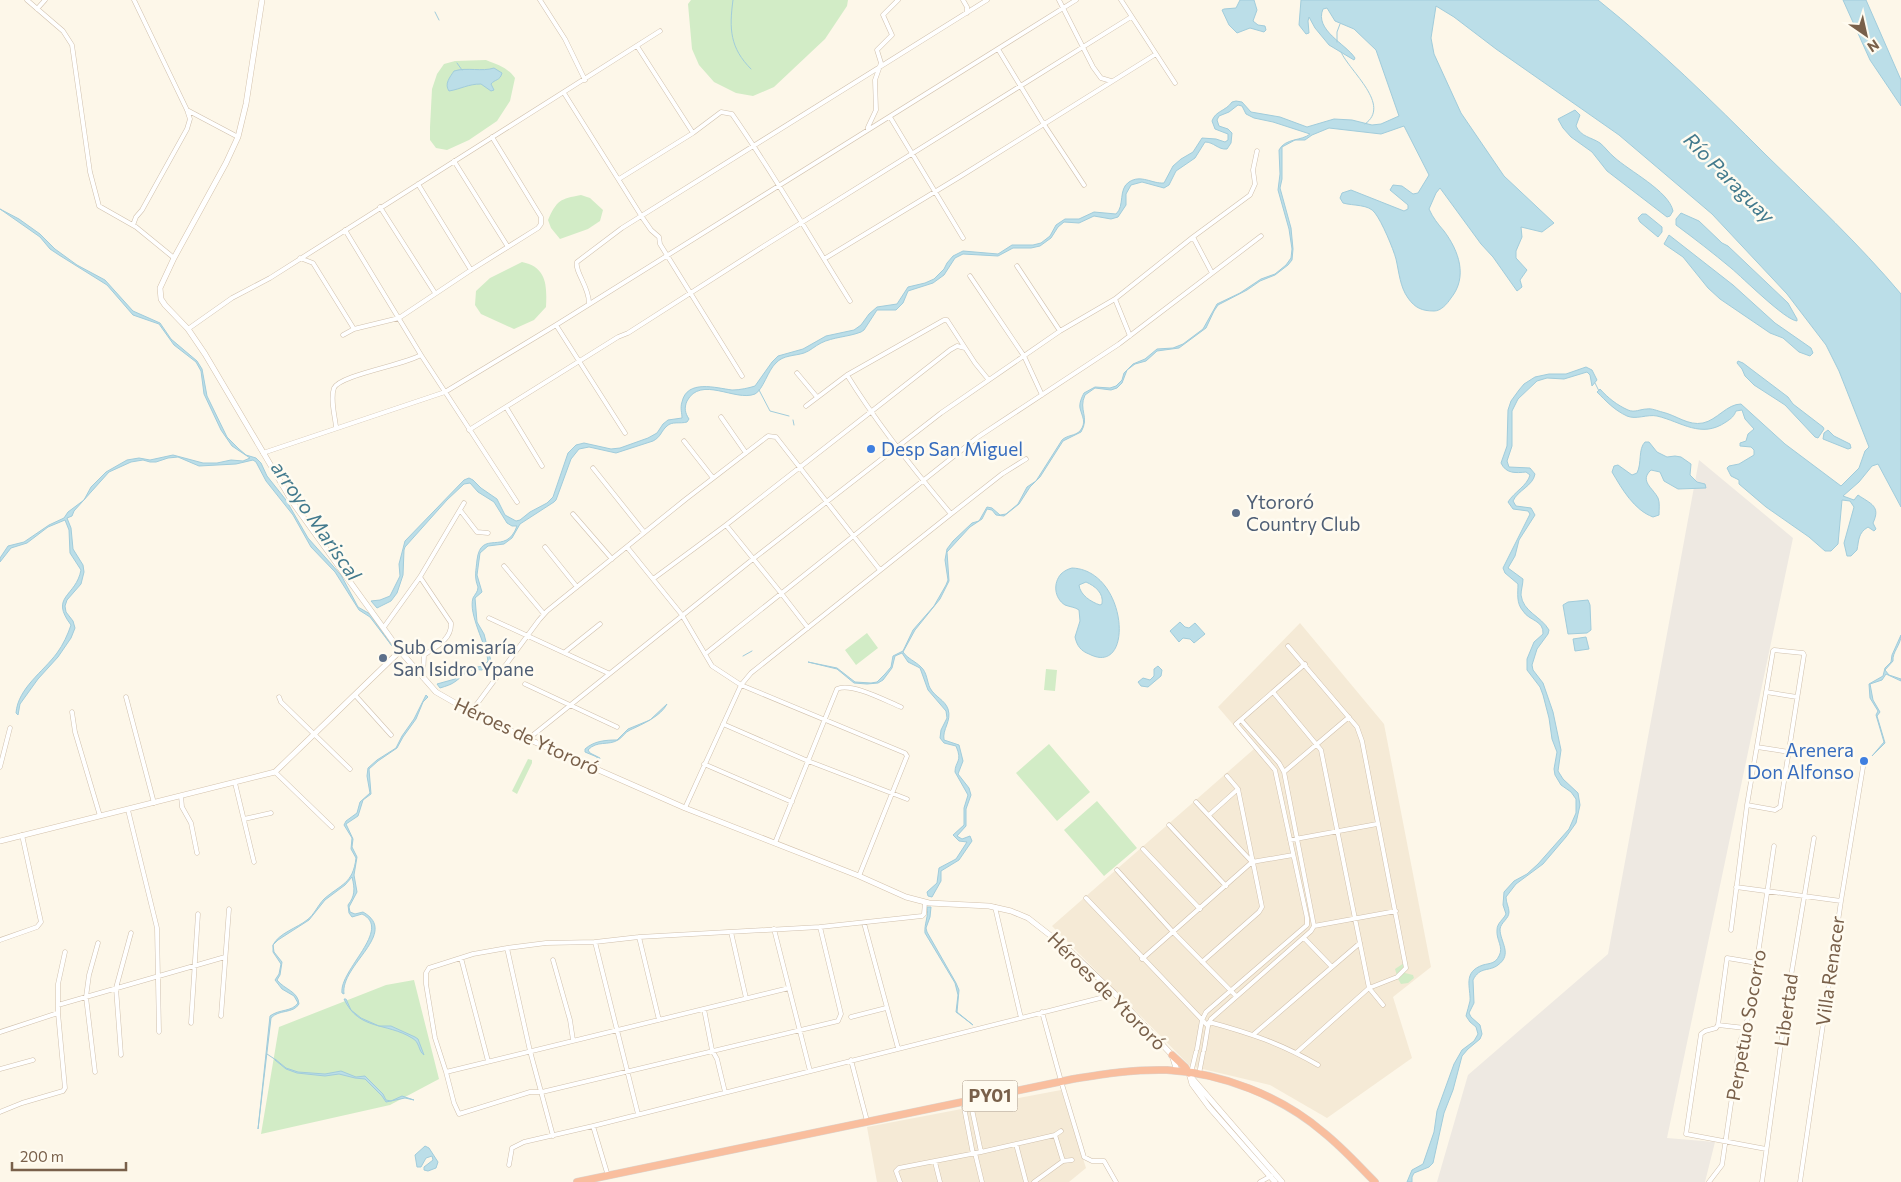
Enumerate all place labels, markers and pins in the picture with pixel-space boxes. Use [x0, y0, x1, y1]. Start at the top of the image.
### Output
place label: Desp San Miguel [881, 437, 1023, 460]
marker: Desp San Miguel [865, 443, 877, 455]
place label: Ytororó Country Club [1246, 490, 1360, 535]
marker: Ytororó Country Club [1230, 507, 1242, 519]
place label: Sub Comisaría San Isidro Ypane [393, 635, 534, 680]
marker: Sub Comisaría San Isidro Ypane [377, 652, 389, 664]
place label: Arenera Don Alfonso [1747, 738, 1854, 783]
marker: Arenera Don Alfonso [1858, 755, 1870, 767]

